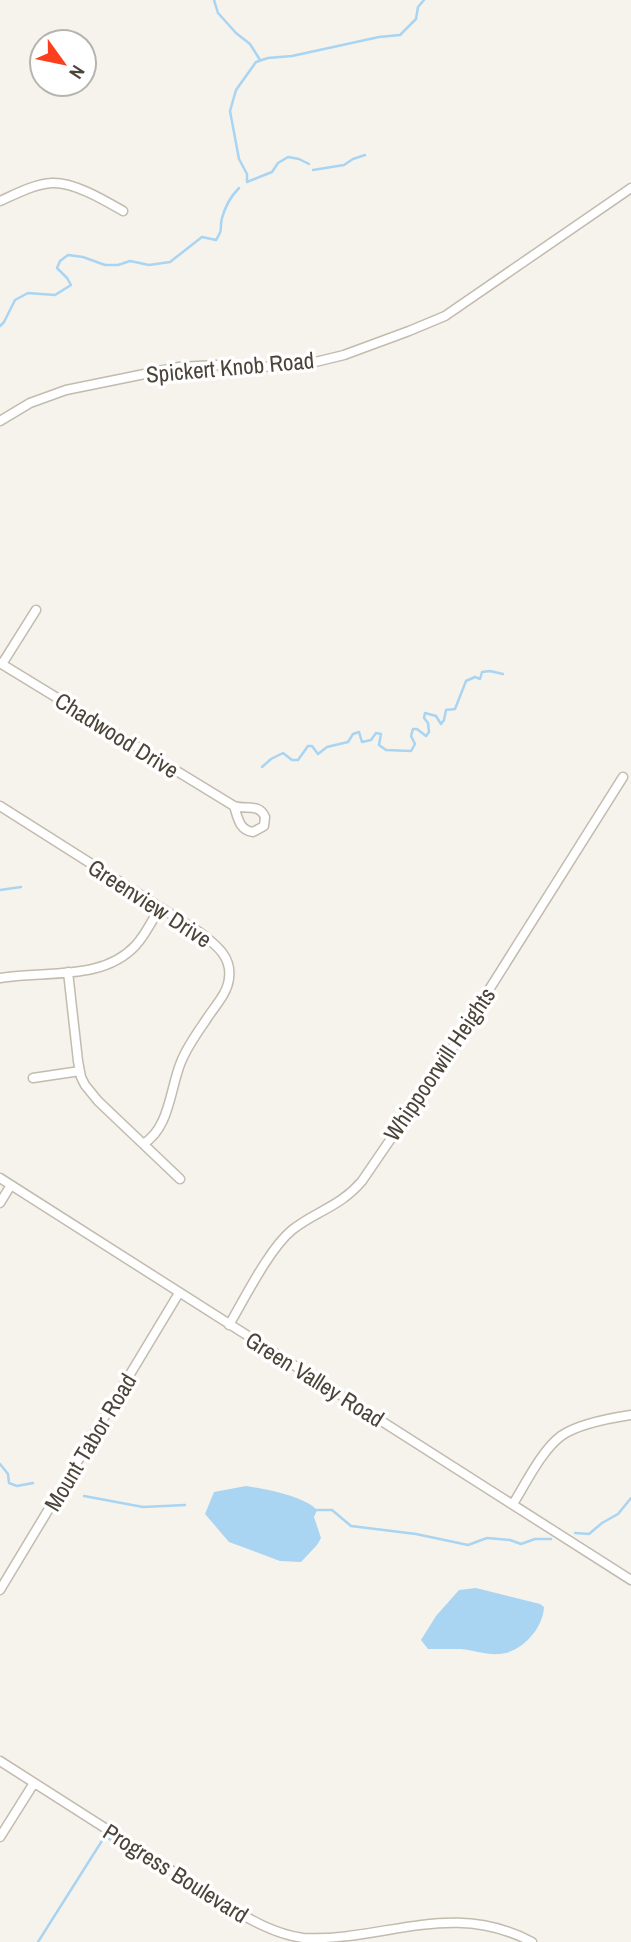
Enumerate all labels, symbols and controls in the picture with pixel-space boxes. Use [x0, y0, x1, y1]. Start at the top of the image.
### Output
north arrow [28, 28, 98, 98]
text: N [63, 60, 91, 84]
street label: Spickert Knob Road [145, 344, 315, 390]
street label: Chadwood Drive [49, 685, 185, 785]
street label: Greenview Drive [82, 851, 218, 955]
street label: Whippoorwill Heights [376, 981, 502, 1147]
street label: Green Valley Road [240, 1324, 390, 1434]
street label: Mount Tabor Road [37, 1367, 143, 1517]
street label: Progress Boulevard [98, 1816, 254, 1930]

